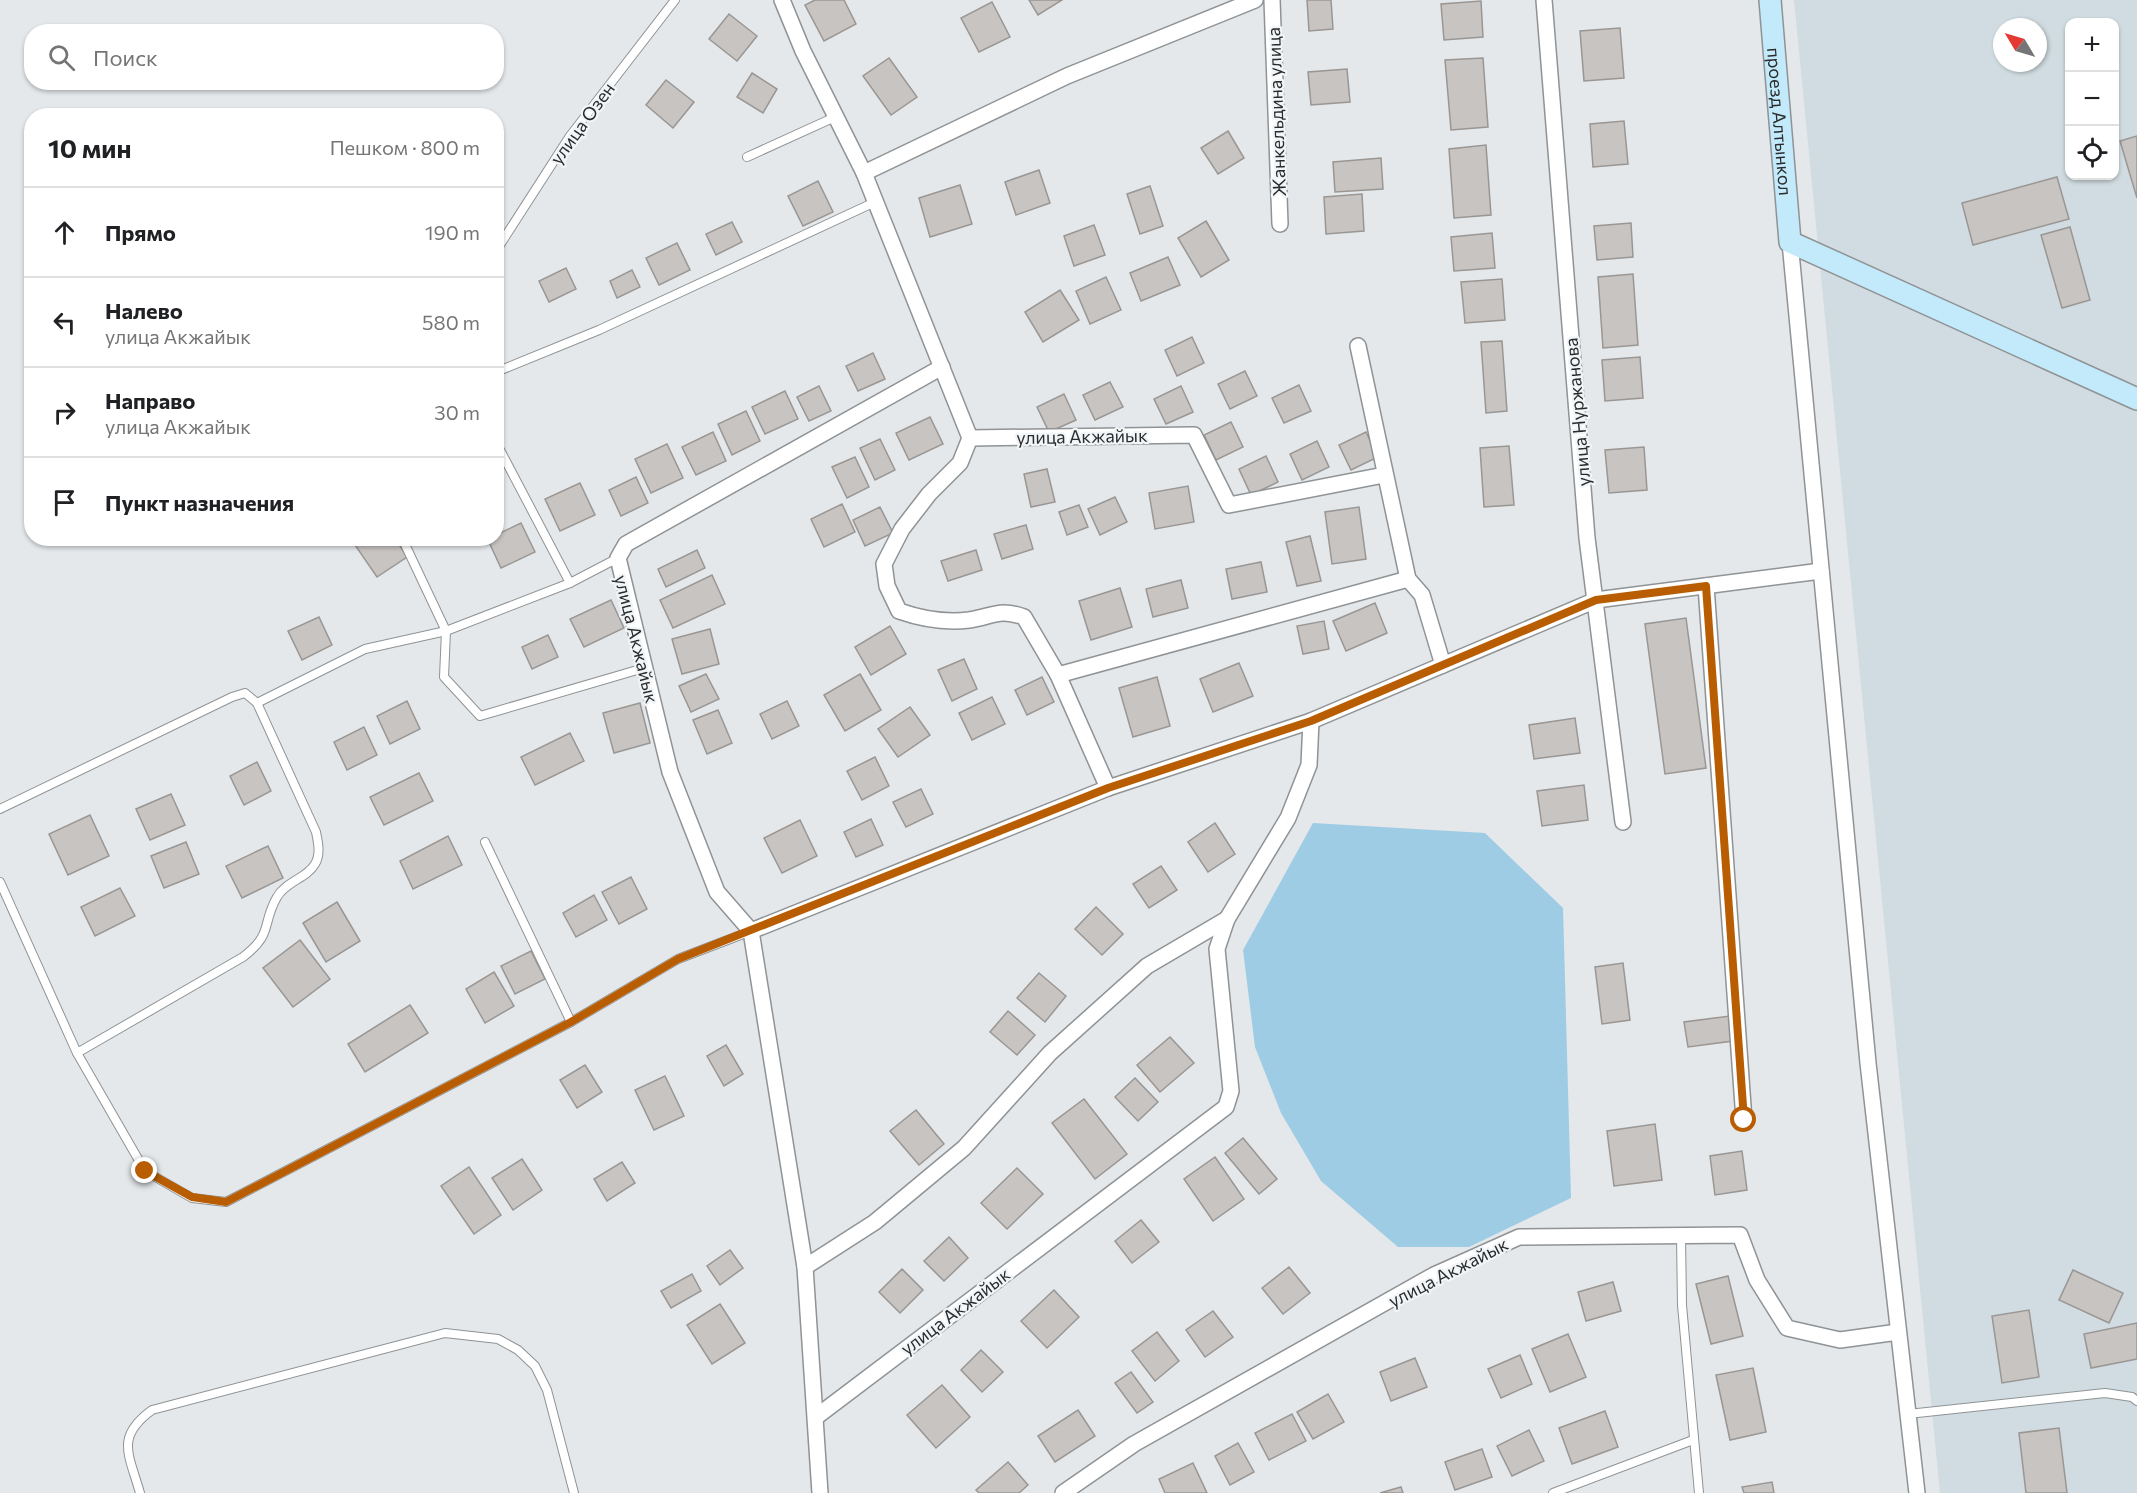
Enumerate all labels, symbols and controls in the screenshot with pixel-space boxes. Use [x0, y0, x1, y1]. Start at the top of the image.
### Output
north arrow [1993, 18, 2047, 72]
map controls [2065, 18, 2119, 180]
button: + [2065, 18, 2119, 72]
search box [24, 24, 504, 90]
street label: Жанкельдина улица [1262, 27, 1290, 197]
icon: search [45, 41, 78, 74]
text: Поиск [93, 44, 158, 71]
street label: проезд Алтынкол [1763, 47, 1797, 197]
button: − [2065, 72, 2119, 126]
street label: улица Озен [545, 78, 619, 168]
button: locate [2065, 126, 2119, 180]
text: 10 мин [48, 132, 131, 163]
text: Пешком · 800 m [330, 135, 480, 159]
icon: ahead [48, 216, 81, 249]
text: Прямо [105, 219, 176, 246]
text: 190 m [425, 220, 480, 244]
text: Налево [105, 297, 183, 324]
icon: left [48, 306, 81, 339]
text: 580 m [422, 310, 480, 334]
text: улица Акжайык [105, 324, 251, 348]
street label: улица Нуржанова [1560, 337, 1594, 487]
text: Направо [105, 387, 195, 414]
icon: right [48, 396, 81, 429]
text: 30 m [434, 400, 480, 424]
text: улица Акжайык [105, 414, 251, 438]
street label: улица Акжайык [1016, 424, 1148, 448]
icon: arrive [48, 486, 81, 519]
text: Пункт назначения [105, 489, 294, 516]
street label: улица Акжайык [610, 573, 664, 706]
route start [1730, 1106, 1756, 1132]
route end [131, 1157, 157, 1183]
street label: улица Акжайык [1384, 1232, 1512, 1312]
street label: улица Акжайык [896, 1262, 1014, 1359]

